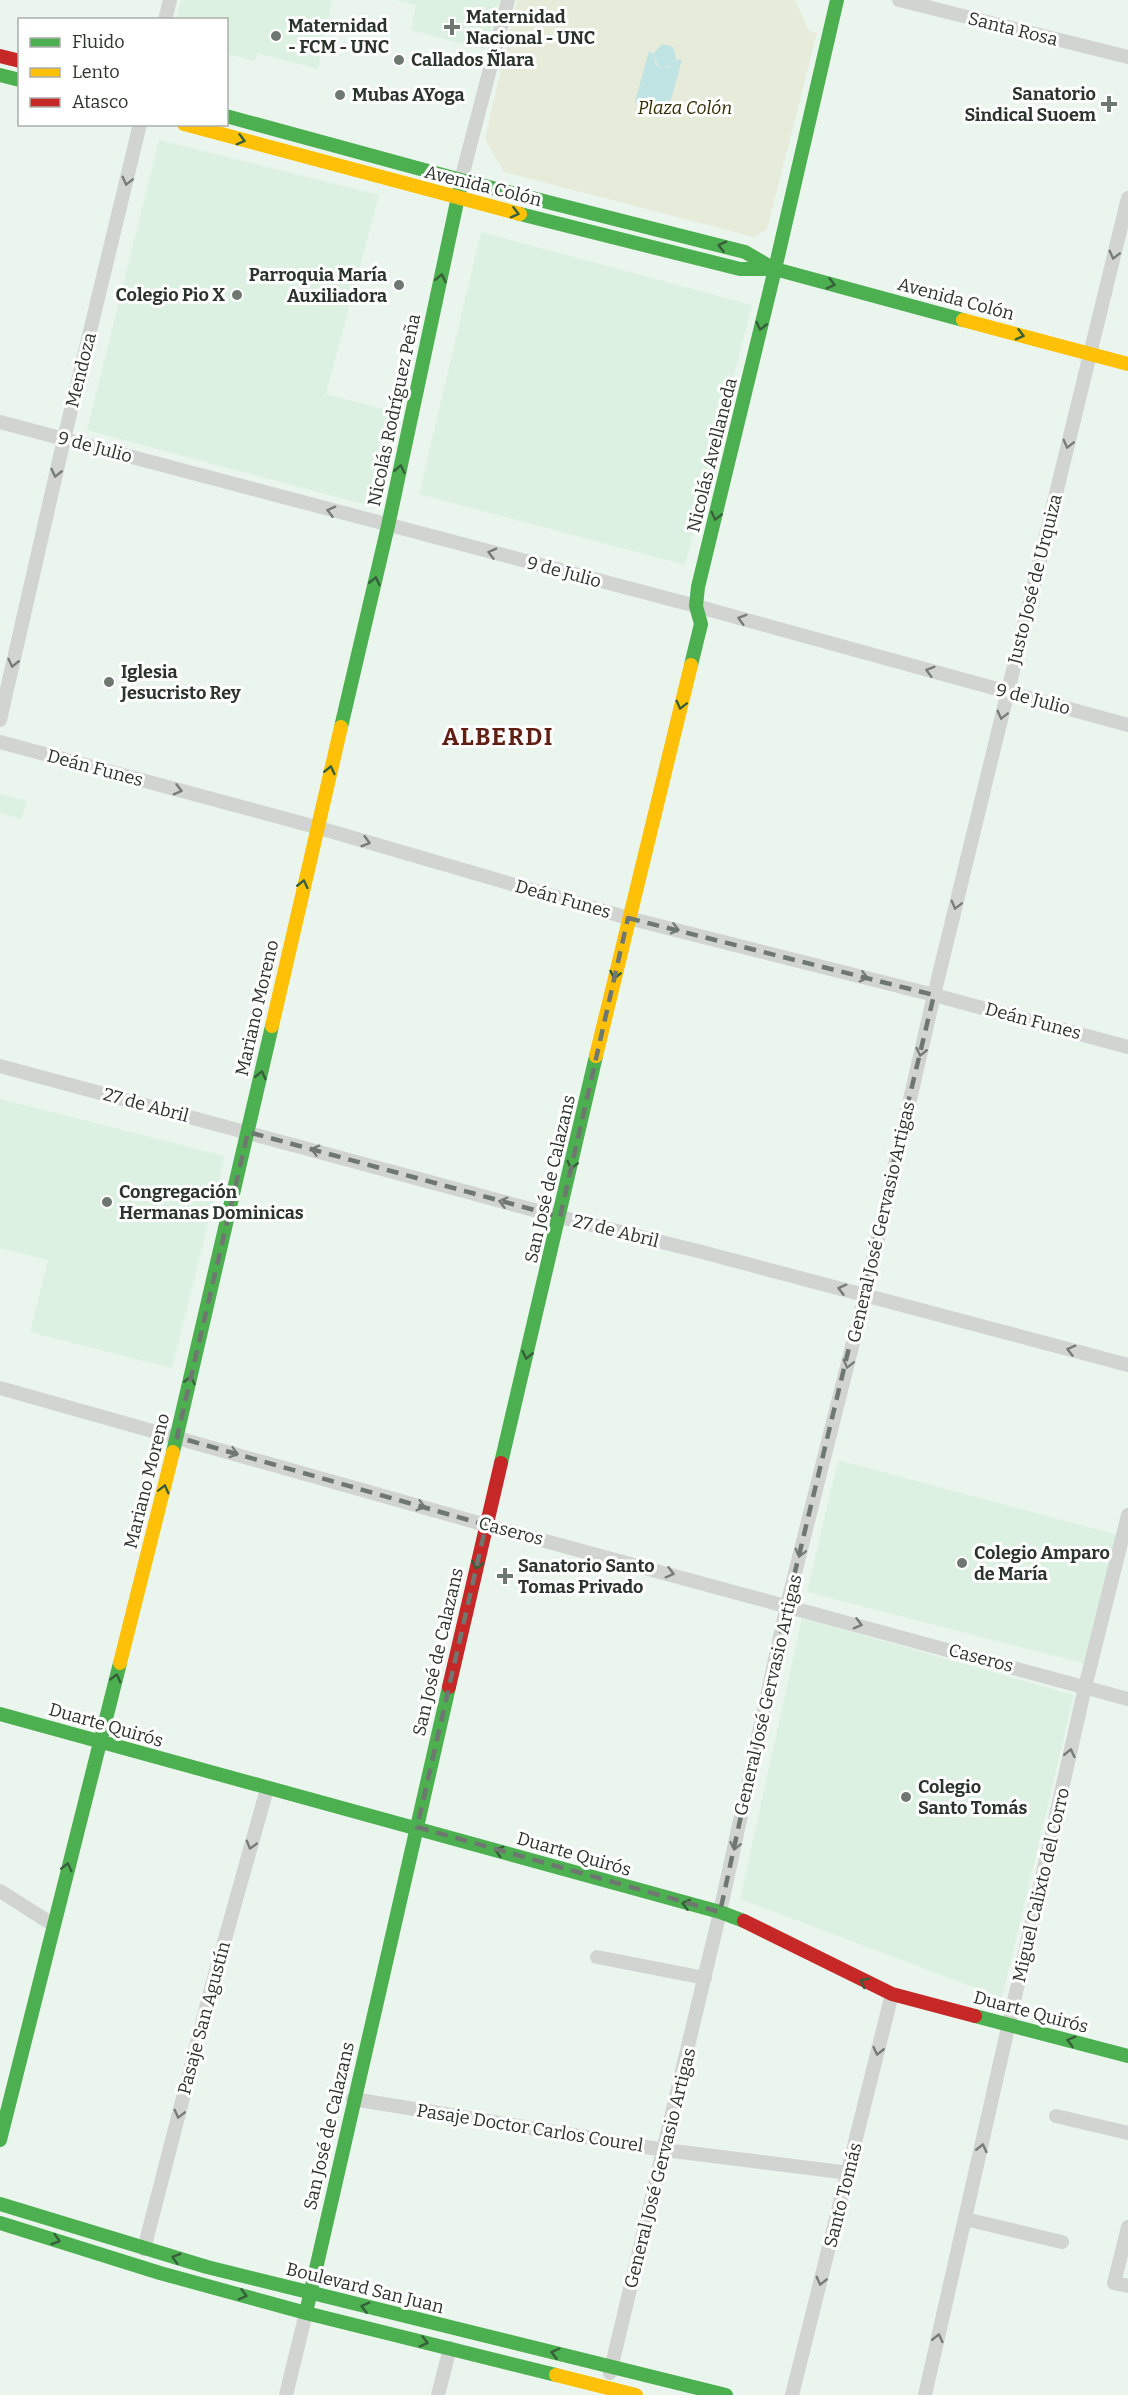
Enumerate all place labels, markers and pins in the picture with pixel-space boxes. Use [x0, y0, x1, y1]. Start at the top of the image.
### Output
place label: Maternidad Nacional - UNC [466, 6, 595, 49]
place label: Maternidad - FCM - UNC [288, 15, 389, 58]
marker: Maternidad Nacional - UNC [443, 18, 461, 36]
marker: Maternidad - FCM - UNC [269, 29, 283, 43]
place label: Callados Ñlara [411, 49, 534, 71]
marker: Callados Ñlara [392, 53, 406, 67]
place label: Sanatorio Sindical Suoem [964, 83, 1096, 126]
place label: Mubas AYoga [352, 84, 465, 106]
marker: Mubas AYoga [333, 88, 347, 102]
marker: Sanatorio Sindical Suoem [1100, 95, 1118, 113]
place label: Parroquia María Auxiliadora [249, 264, 387, 307]
marker: Parroquia María Auxiliadora [392, 278, 406, 292]
place label: Colegio Pio X [116, 284, 225, 306]
marker: Colegio Pio X [230, 288, 244, 302]
place label: Iglesia Jesucristo Rey [120, 661, 242, 704]
marker: Iglesia Jesucristo Rey [102, 675, 116, 689]
place label: Congregación Hermanas Dominicas [119, 1181, 304, 1224]
marker: Congregación Hermanas Dominicas [100, 1195, 114, 1209]
place label: Colegio Amparo de María [974, 1542, 1110, 1585]
place label: Sanatorio Santo Tomas Privado [518, 1555, 655, 1598]
marker: Colegio Amparo de María [955, 1556, 969, 1570]
marker: Sanatorio Santo Tomas Privado [496, 1567, 514, 1585]
place label: Colegio Santo Tomás [918, 1776, 1028, 1819]
marker: Colegio Santo Tomás [899, 1790, 913, 1804]

